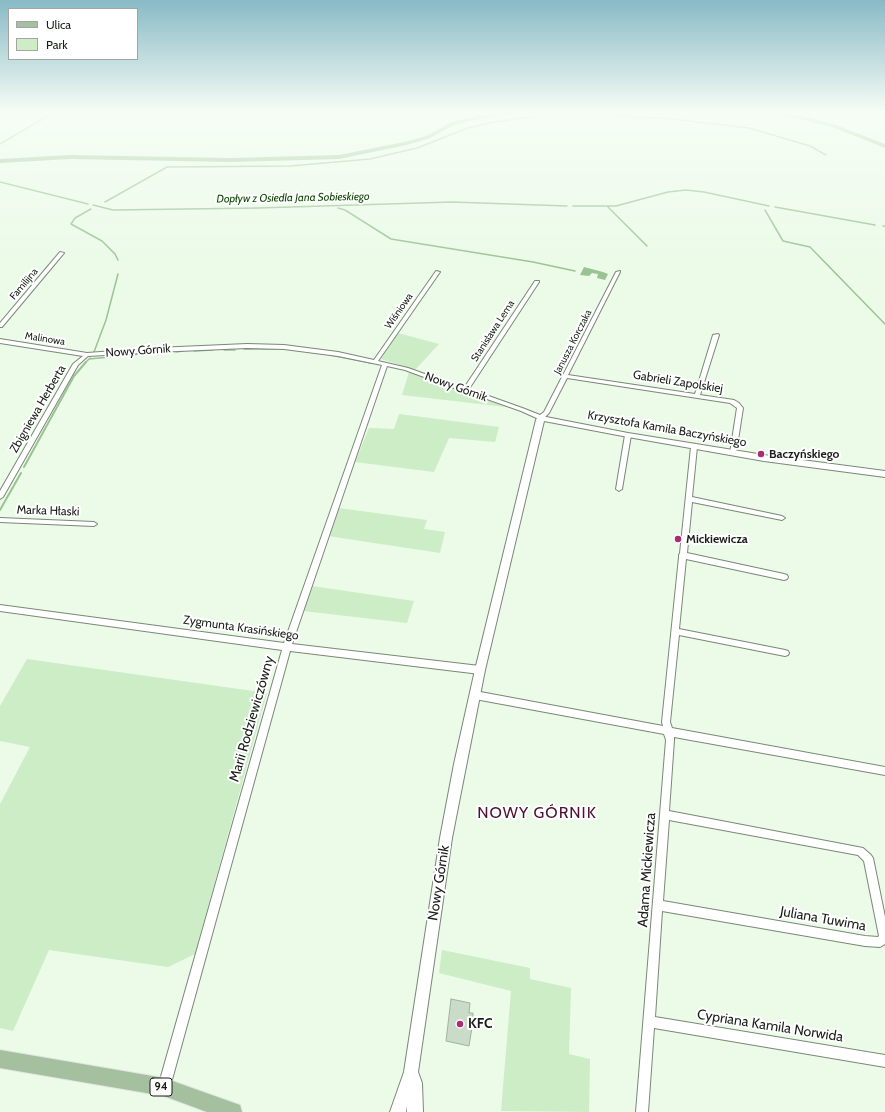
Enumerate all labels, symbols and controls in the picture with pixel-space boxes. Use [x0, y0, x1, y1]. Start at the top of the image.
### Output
legend [8, 8, 138, 60]
text: Ulica [46, 17, 71, 32]
text: Park [46, 37, 68, 52]
water label: Dopływ z Osiedla Jana Sobieskiego [216, 190, 370, 206]
street label: Familijna [7, 266, 41, 302]
street label: Wiśniowa [382, 291, 416, 331]
street label: Stanisława Lema [469, 298, 517, 364]
street label: Janusza Korczaka [552, 308, 594, 376]
street label: Malinowa [24, 330, 66, 348]
street label: Nowy Górnik [105, 342, 171, 360]
street label: Zbigniewa Herberta [7, 363, 69, 455]
street label: Gabrieli Zapolskiej [632, 368, 724, 396]
street label: Nowy Górnik [423, 369, 489, 405]
street label: Krzysztofa Kamila Baczyńskiego [586, 408, 748, 450]
place label: Baczyńskiego [769, 447, 839, 461]
marker: Baczyńskiego [756, 449, 766, 459]
street label: Marka Hłaski [16, 503, 80, 519]
place label: Mickiewicza [686, 532, 748, 546]
marker: Mickiewicza [673, 534, 683, 544]
street label: Zygmunta Krasińskiego [182, 613, 300, 643]
street label: Marii Rodziewiczówny [226, 654, 278, 784]
district label: NOWY GÓRNIK [477, 803, 597, 823]
street label: Adama Mickiewicza [635, 812, 659, 928]
street label: Nowy Górnik [425, 844, 453, 922]
street label: Juliana Tuwima [779, 903, 867, 935]
street label: Cypriana Kamila Norwida [696, 1006, 844, 1046]
place label: KFC [468, 1016, 493, 1032]
marker: KFC [455, 1019, 465, 1029]
road number: 94 [150, 1078, 172, 1096]

